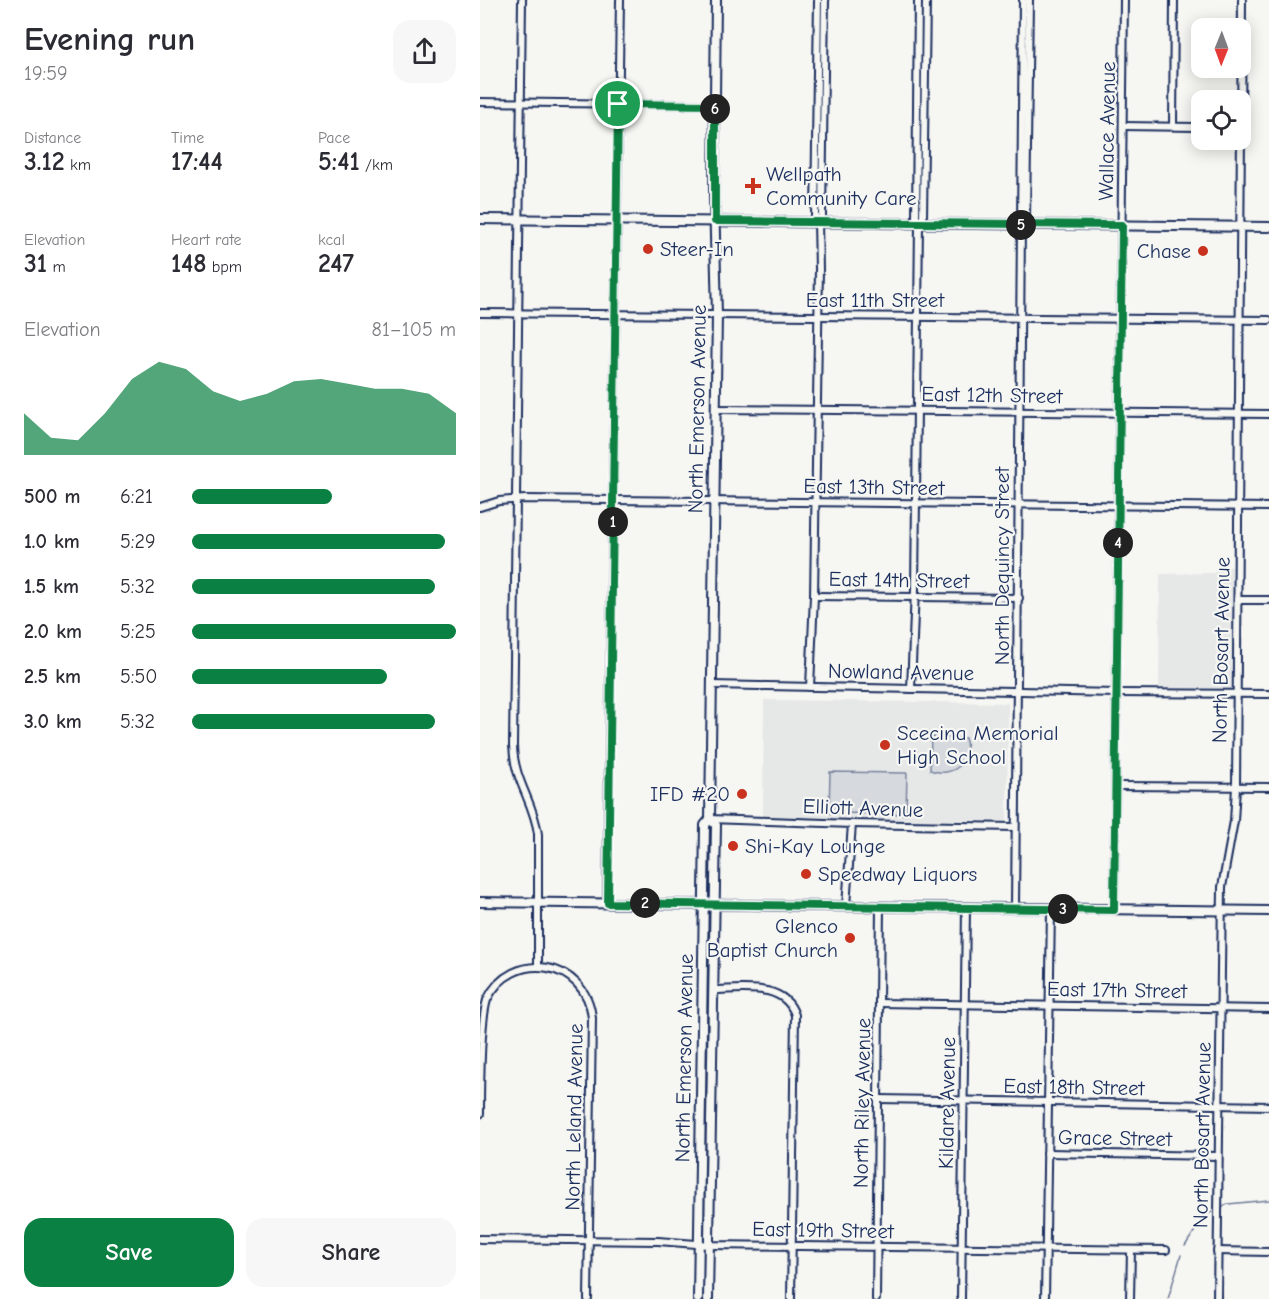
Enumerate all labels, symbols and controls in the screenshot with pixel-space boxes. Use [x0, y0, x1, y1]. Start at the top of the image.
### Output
north arrow [1191, 18, 1251, 78]
map controls [1191, 18, 1251, 150]
text: Evening run [24, 20, 195, 58]
button: share [393, 20, 456, 83]
street label: Wallace Avenue [1094, 61, 1120, 201]
text: 19:59 [24, 62, 68, 85]
pin [592, 78, 643, 129]
icon: arrive [601, 87, 634, 120]
button: locate [1191, 90, 1251, 150]
pin: 6 [700, 94, 730, 124]
text: 6 [711, 100, 719, 118]
text: Distance [24, 129, 81, 147]
text: Time [171, 129, 204, 147]
text: Pace [318, 129, 350, 147]
text: 3.12 [24, 147, 65, 177]
text: 17:44 [171, 147, 223, 177]
text: 5:41 [318, 147, 360, 177]
text: km [65, 156, 91, 174]
text: /km [360, 156, 393, 174]
place label: Wellpath Community Care [766, 162, 916, 210]
marker: Wellpath Community Care [744, 177, 762, 195]
pin: 5 [1006, 210, 1036, 240]
text: 5 [1017, 216, 1025, 234]
text: Elevation [24, 231, 85, 249]
text: Heart rate [171, 231, 242, 249]
text: kcal [318, 231, 345, 249]
place label: Steer-In [660, 237, 734, 261]
place label: Chase [1137, 239, 1191, 263]
marker: Steer-In [641, 242, 655, 256]
marker: Chase [1196, 244, 1210, 258]
text: 31 [24, 249, 47, 279]
text: 148 [171, 249, 206, 279]
text: 247 [318, 249, 354, 279]
text: m [47, 258, 66, 276]
text: bpm [206, 258, 242, 276]
street label: East 11th Street [806, 288, 945, 312]
street label: North Emerson Avenue [683, 304, 711, 514]
text: Elevation [24, 318, 101, 341]
text: 81–105 m [372, 318, 456, 341]
street label: East 12th Street [921, 382, 1064, 408]
street label: North Dequincy Street [990, 466, 1014, 665]
street label: East 13th Street [803, 474, 946, 500]
text: 500 m [24, 485, 81, 508]
text: 6:21 [120, 485, 153, 508]
pin: 1 [598, 507, 628, 537]
text: 1 [610, 513, 616, 531]
pin: 4 [1103, 528, 1133, 558]
text: 1.0 km [24, 530, 80, 553]
text: 5:29 [120, 530, 156, 553]
text: 4 [1114, 534, 1122, 552]
street label: North Bosart Avenue [1207, 557, 1235, 743]
street label: East 14th Street [829, 567, 970, 593]
text: 1.5 km [24, 575, 79, 598]
text: 5:32 [120, 575, 155, 598]
text: 2.0 km [24, 620, 82, 643]
text: 5:25 [120, 620, 156, 643]
street label: Nowland Avenue [828, 659, 974, 685]
text: 2.5 km [24, 665, 81, 688]
text: 5:50 [120, 665, 157, 688]
text: 3.0 km [24, 710, 82, 733]
text: 5:32 [120, 710, 155, 733]
place label: Scecina Memorial High School [897, 721, 1059, 769]
marker: Scecina Memorial High School [878, 738, 892, 752]
place label: IFD #20 [650, 782, 730, 806]
marker: IFD #20 [735, 787, 749, 801]
street label: Elliott Avenue [802, 794, 924, 822]
place label: Shi-Kay Lounge [745, 834, 885, 858]
marker: Shi-Kay Lounge [726, 839, 740, 853]
place label: Speedway Liquors [818, 862, 977, 886]
marker: Speedway Liquors [799, 867, 813, 881]
pin: 2 [630, 888, 660, 918]
text: 2 [641, 894, 649, 912]
pin: 3 [1048, 894, 1078, 924]
text: 3 [1059, 900, 1067, 918]
place label: Glenco Baptist Church [707, 914, 838, 962]
marker: Glenco Baptist Church [843, 931, 857, 945]
street label: North Emerson Avenue [670, 953, 698, 1163]
street label: East 17th Street [1047, 977, 1188, 1003]
street label: North Riley Avenue [849, 1018, 875, 1188]
street label: North Leland Avenue [560, 1023, 588, 1211]
street label: Kildare Avenue [934, 1037, 960, 1169]
street label: North Bosart Avenue [1188, 1042, 1216, 1228]
street label: East 18th Street [1003, 1074, 1146, 1100]
street label: Grace Street [1058, 1125, 1173, 1151]
street label: East 19th Street [752, 1217, 895, 1243]
button: Save [24, 1218, 234, 1287]
button: Share [246, 1218, 456, 1287]

